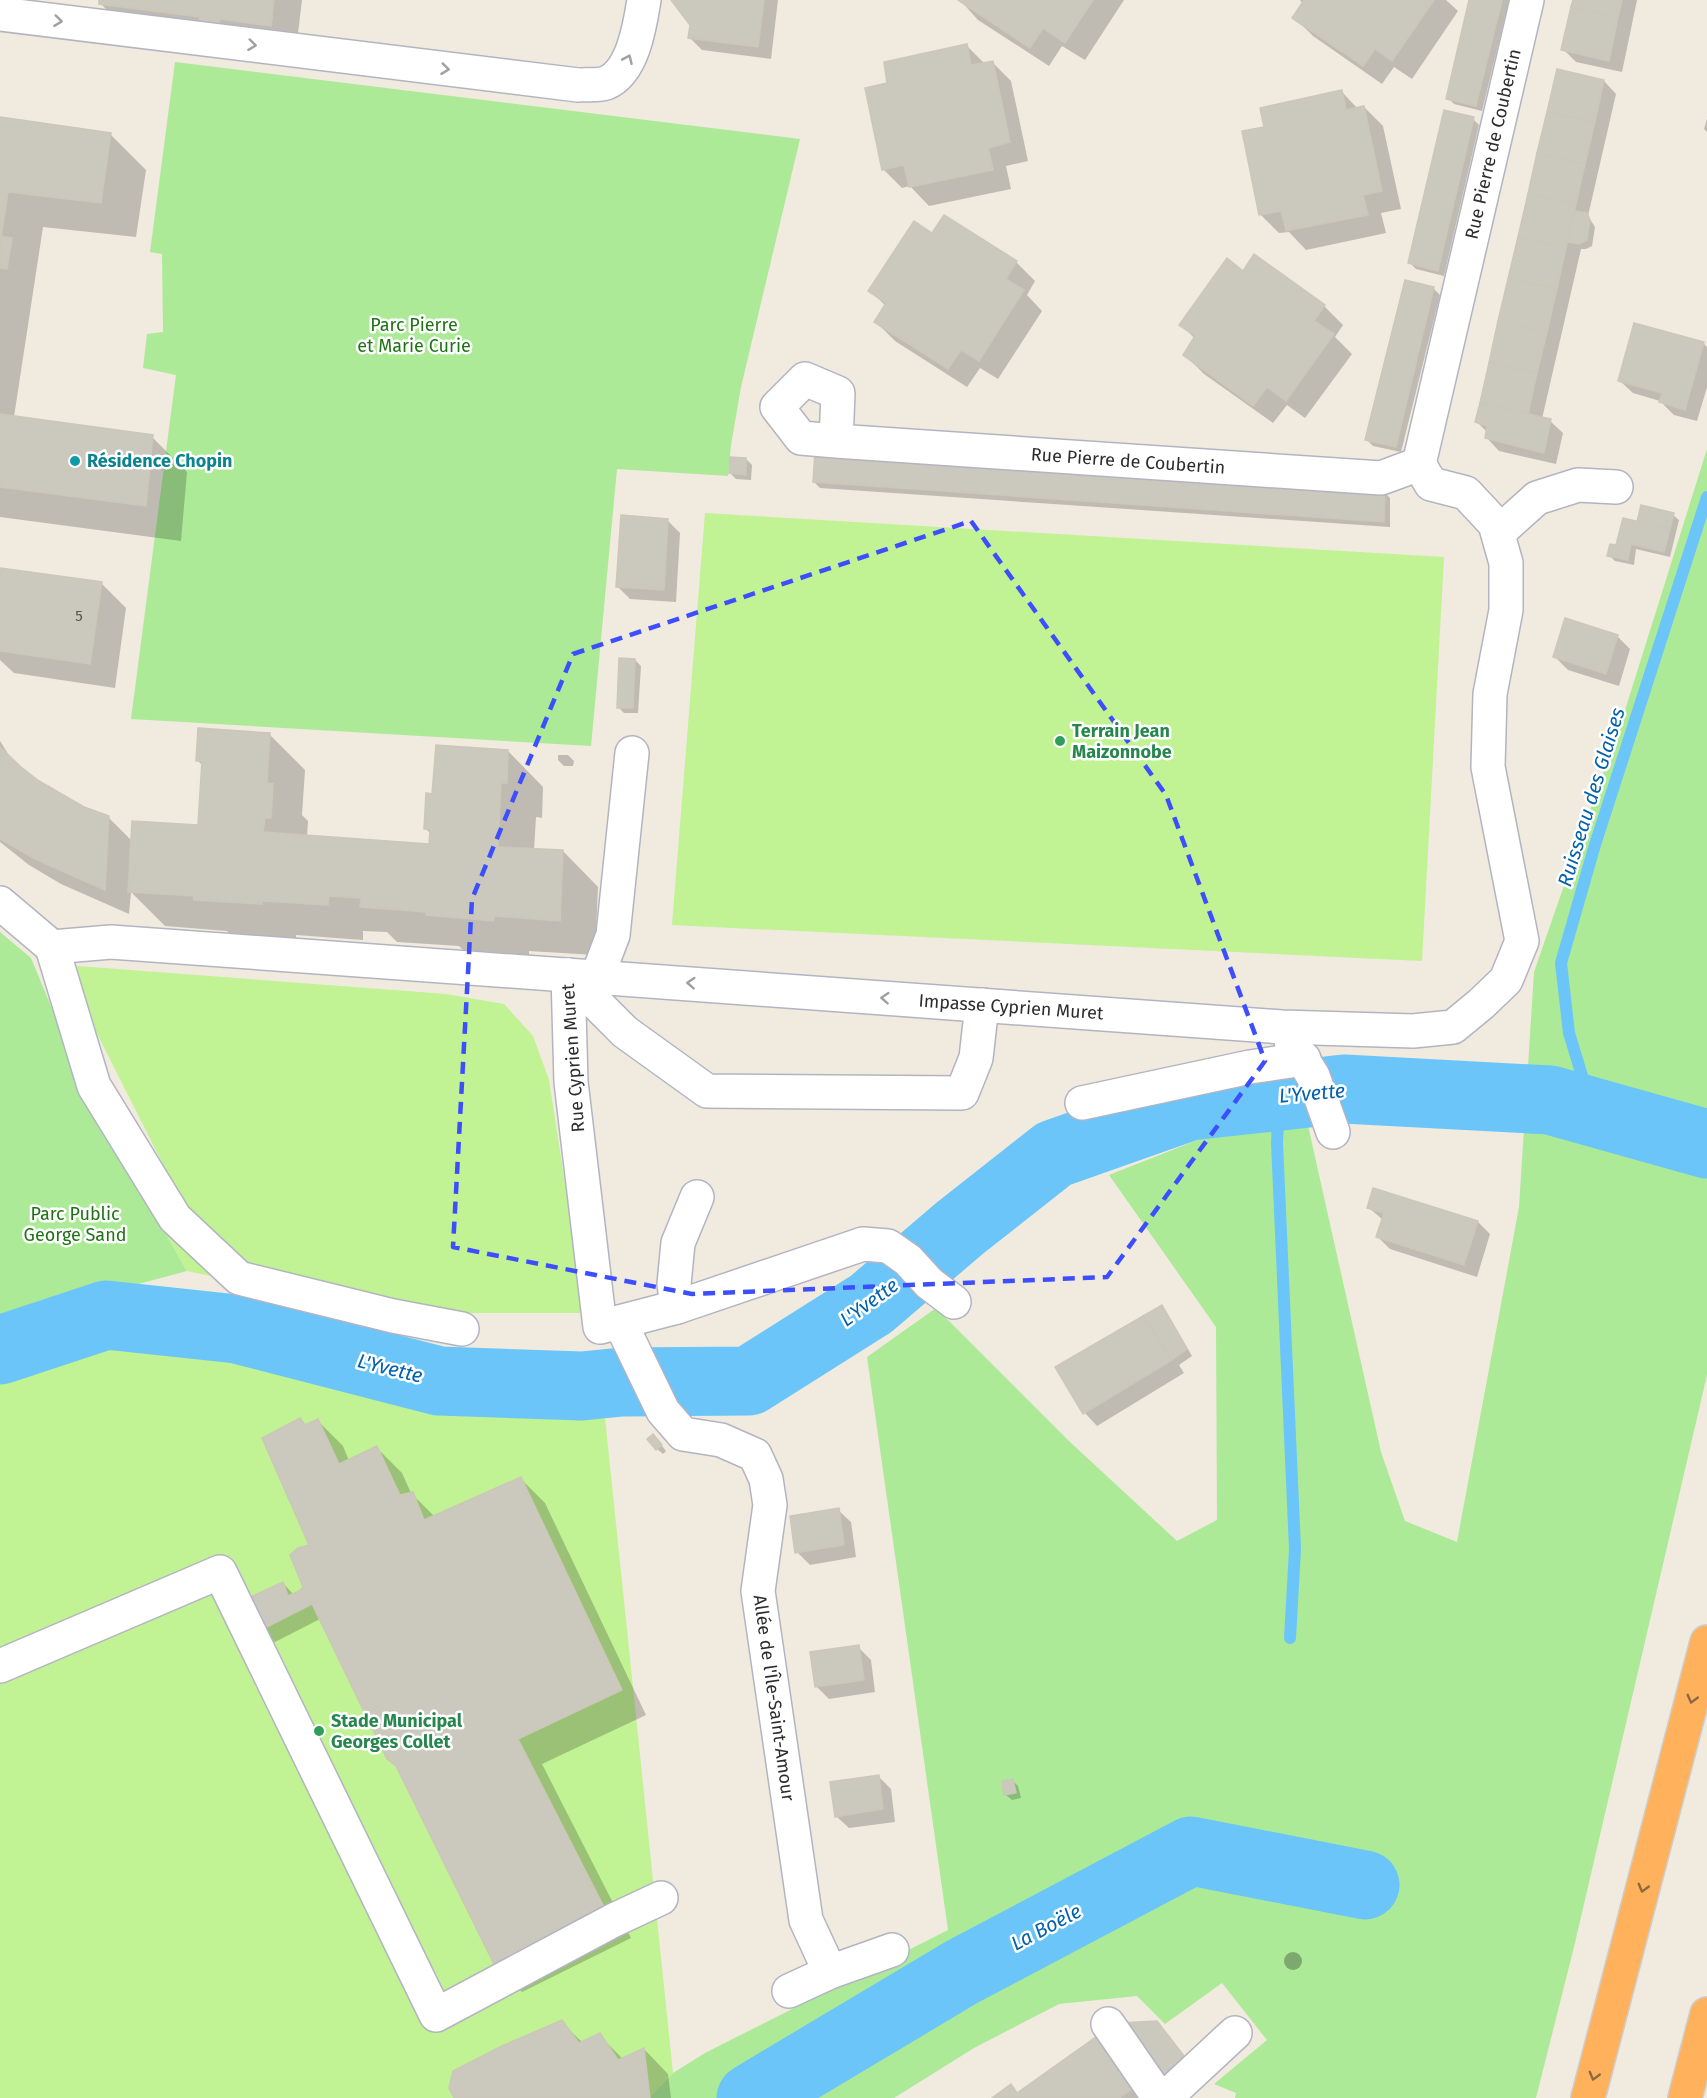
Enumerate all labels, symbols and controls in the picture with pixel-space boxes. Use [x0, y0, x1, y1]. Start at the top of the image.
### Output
one-way arrow [53, 14, 63, 26]
one-way arrow [247, 38, 256, 50]
street label: Rue Pierre de Coubertin [1460, 47, 1526, 241]
one-way arrow [621, 55, 633, 66]
one-way arrow [441, 62, 450, 74]
park label: Parc Pierre et Marie Curie [357, 314, 471, 357]
street label: Rue Pierre de Coubertin [1030, 443, 1226, 479]
place label: Résidence Chopin [87, 450, 232, 472]
marker: Résidence Chopin [68, 454, 82, 468]
house number: 5 [75, 607, 83, 625]
water label: Ruisseau des Glaises [1552, 705, 1630, 889]
place label: Terrain Jean Maizonnobe [1072, 720, 1172, 763]
marker: Terrain Jean Maizonnobe [1053, 734, 1067, 748]
one-way arrow [686, 977, 695, 990]
street label: Rue Cyprien Muret [557, 982, 589, 1133]
street label: Impasse Cyprien Muret [918, 990, 1105, 1024]
one-way arrow [880, 992, 890, 1005]
water label: L'Yvette [1278, 1078, 1346, 1108]
park label: Parc Public George Sand [24, 1203, 126, 1246]
water label: L'Yvette [835, 1273, 903, 1331]
water label: L'Yvette [355, 1348, 425, 1388]
street label: Allée de l'Île-Saint-Amour [749, 1593, 799, 1803]
one-way arrow [1687, 1693, 1699, 1704]
place label: Stade Municipal Georges Collet [331, 1710, 463, 1753]
marker: Stade Municipal Georges Collet [312, 1724, 326, 1738]
one-way arrow [1638, 1882, 1650, 1892]
water label: La Boële [1007, 1899, 1085, 1955]
one-way arrow [1589, 2071, 1601, 2081]

